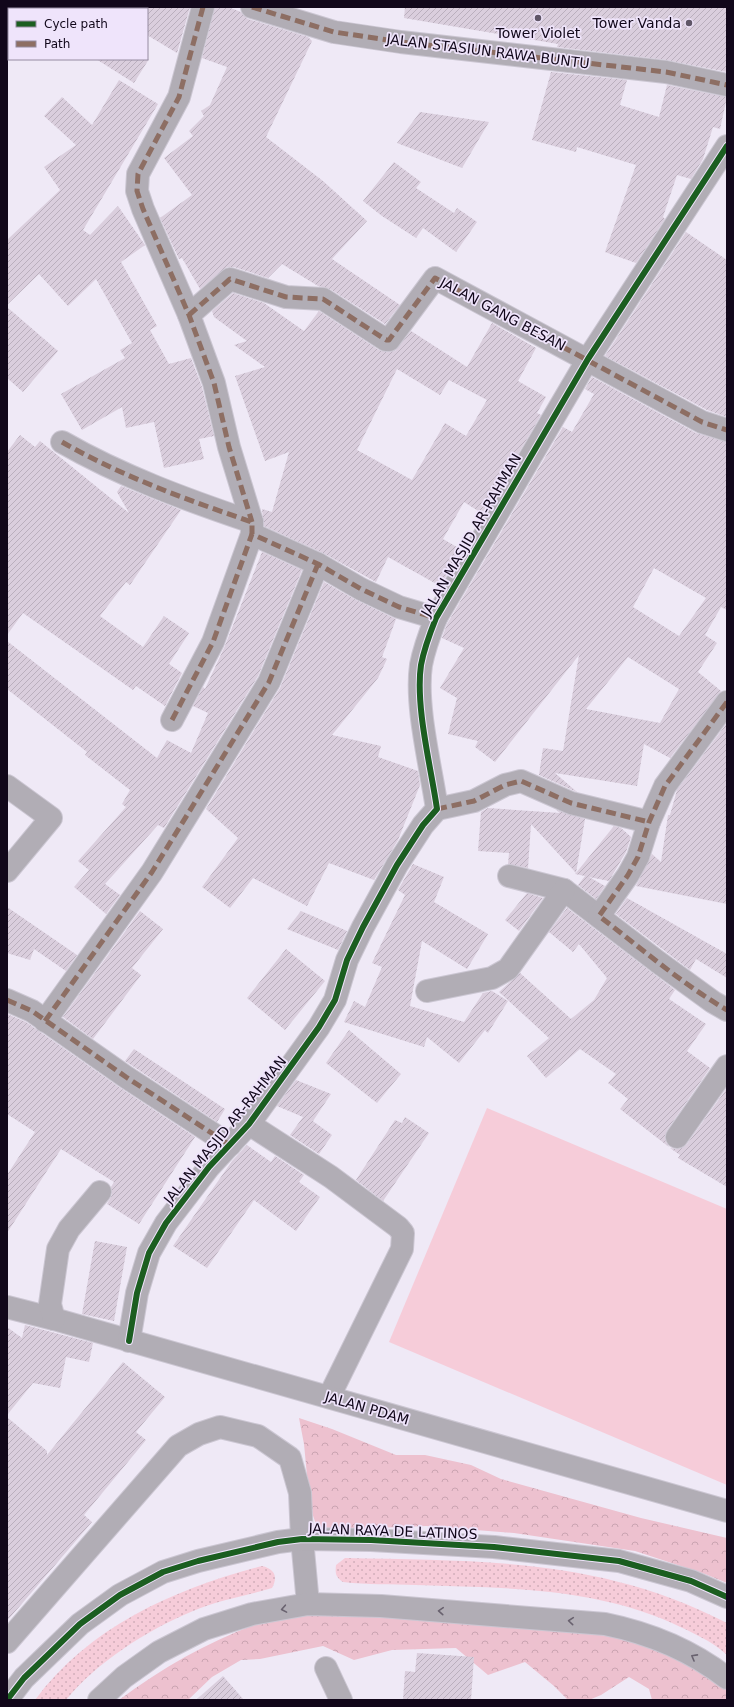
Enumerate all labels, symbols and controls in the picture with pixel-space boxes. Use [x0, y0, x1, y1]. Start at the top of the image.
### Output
legend [8, 8, 148, 60]
marker: Tower Violet [533, 13, 543, 23]
place label: Tower Vanda [592, 15, 681, 31]
text: Cycle path [44, 17, 108, 31]
marker: Tower Vanda [684, 18, 694, 28]
place label: Tower Violet [495, 25, 581, 41]
street label: JALAN STASIUN RAWA BUNTU [385, 30, 590, 71]
text: Path [44, 37, 70, 51]
street label: JALAN GANG BESAN [437, 274, 569, 354]
street label: JALAN MASJID AR-RAHMAN [417, 451, 524, 620]
street label: JALAN MASJID AR-RAHMAN [160, 1053, 290, 1208]
street label: JALAN PDAM [322, 1388, 411, 1428]
street label: JALAN RAYA DE LATINOS [307, 1520, 478, 1542]
one-way arrow [281, 1604, 287, 1612]
one-way arrow [438, 1606, 444, 1615]
one-way arrow [568, 1616, 574, 1625]
one-way arrow [691, 1654, 698, 1661]

